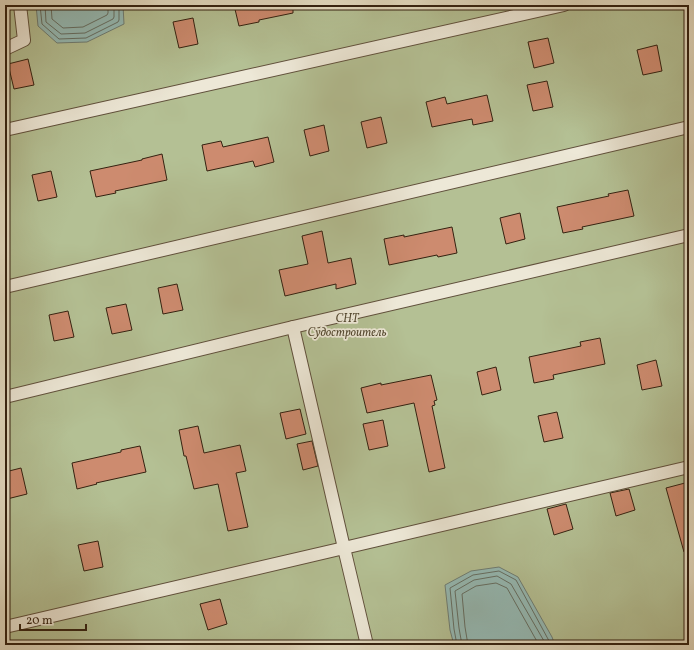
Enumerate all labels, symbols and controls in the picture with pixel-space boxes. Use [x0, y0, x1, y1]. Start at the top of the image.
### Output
park label: СНТ Судостроитель [308, 311, 387, 341]
scale bar [20, 606, 86, 632]
text: 20 m [26, 613, 53, 629]

